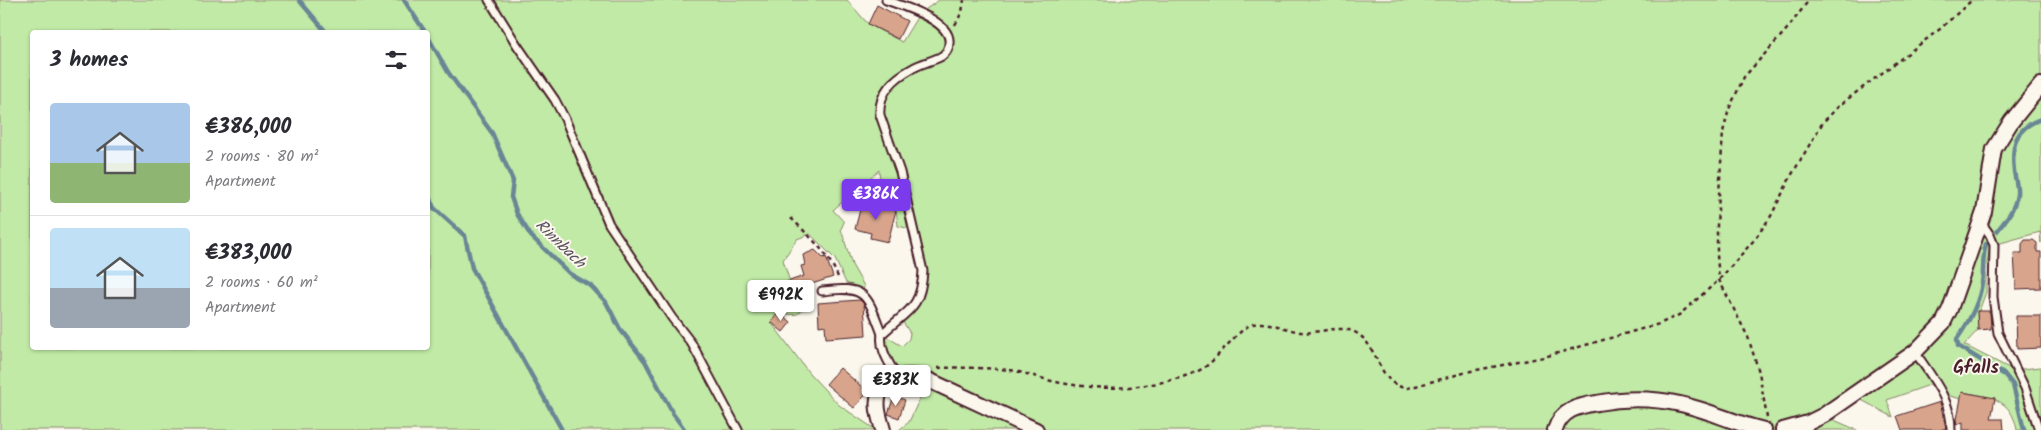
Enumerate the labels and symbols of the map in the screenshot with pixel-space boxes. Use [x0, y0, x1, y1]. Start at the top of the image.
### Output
pin: €386K [841, 178, 911, 221]
water label: Rinnbach [529, 214, 592, 275]
pin: €992K [746, 280, 816, 322]
district label: Gfalls [1953, 354, 1999, 383]
pin: €383K [861, 364, 931, 407]

